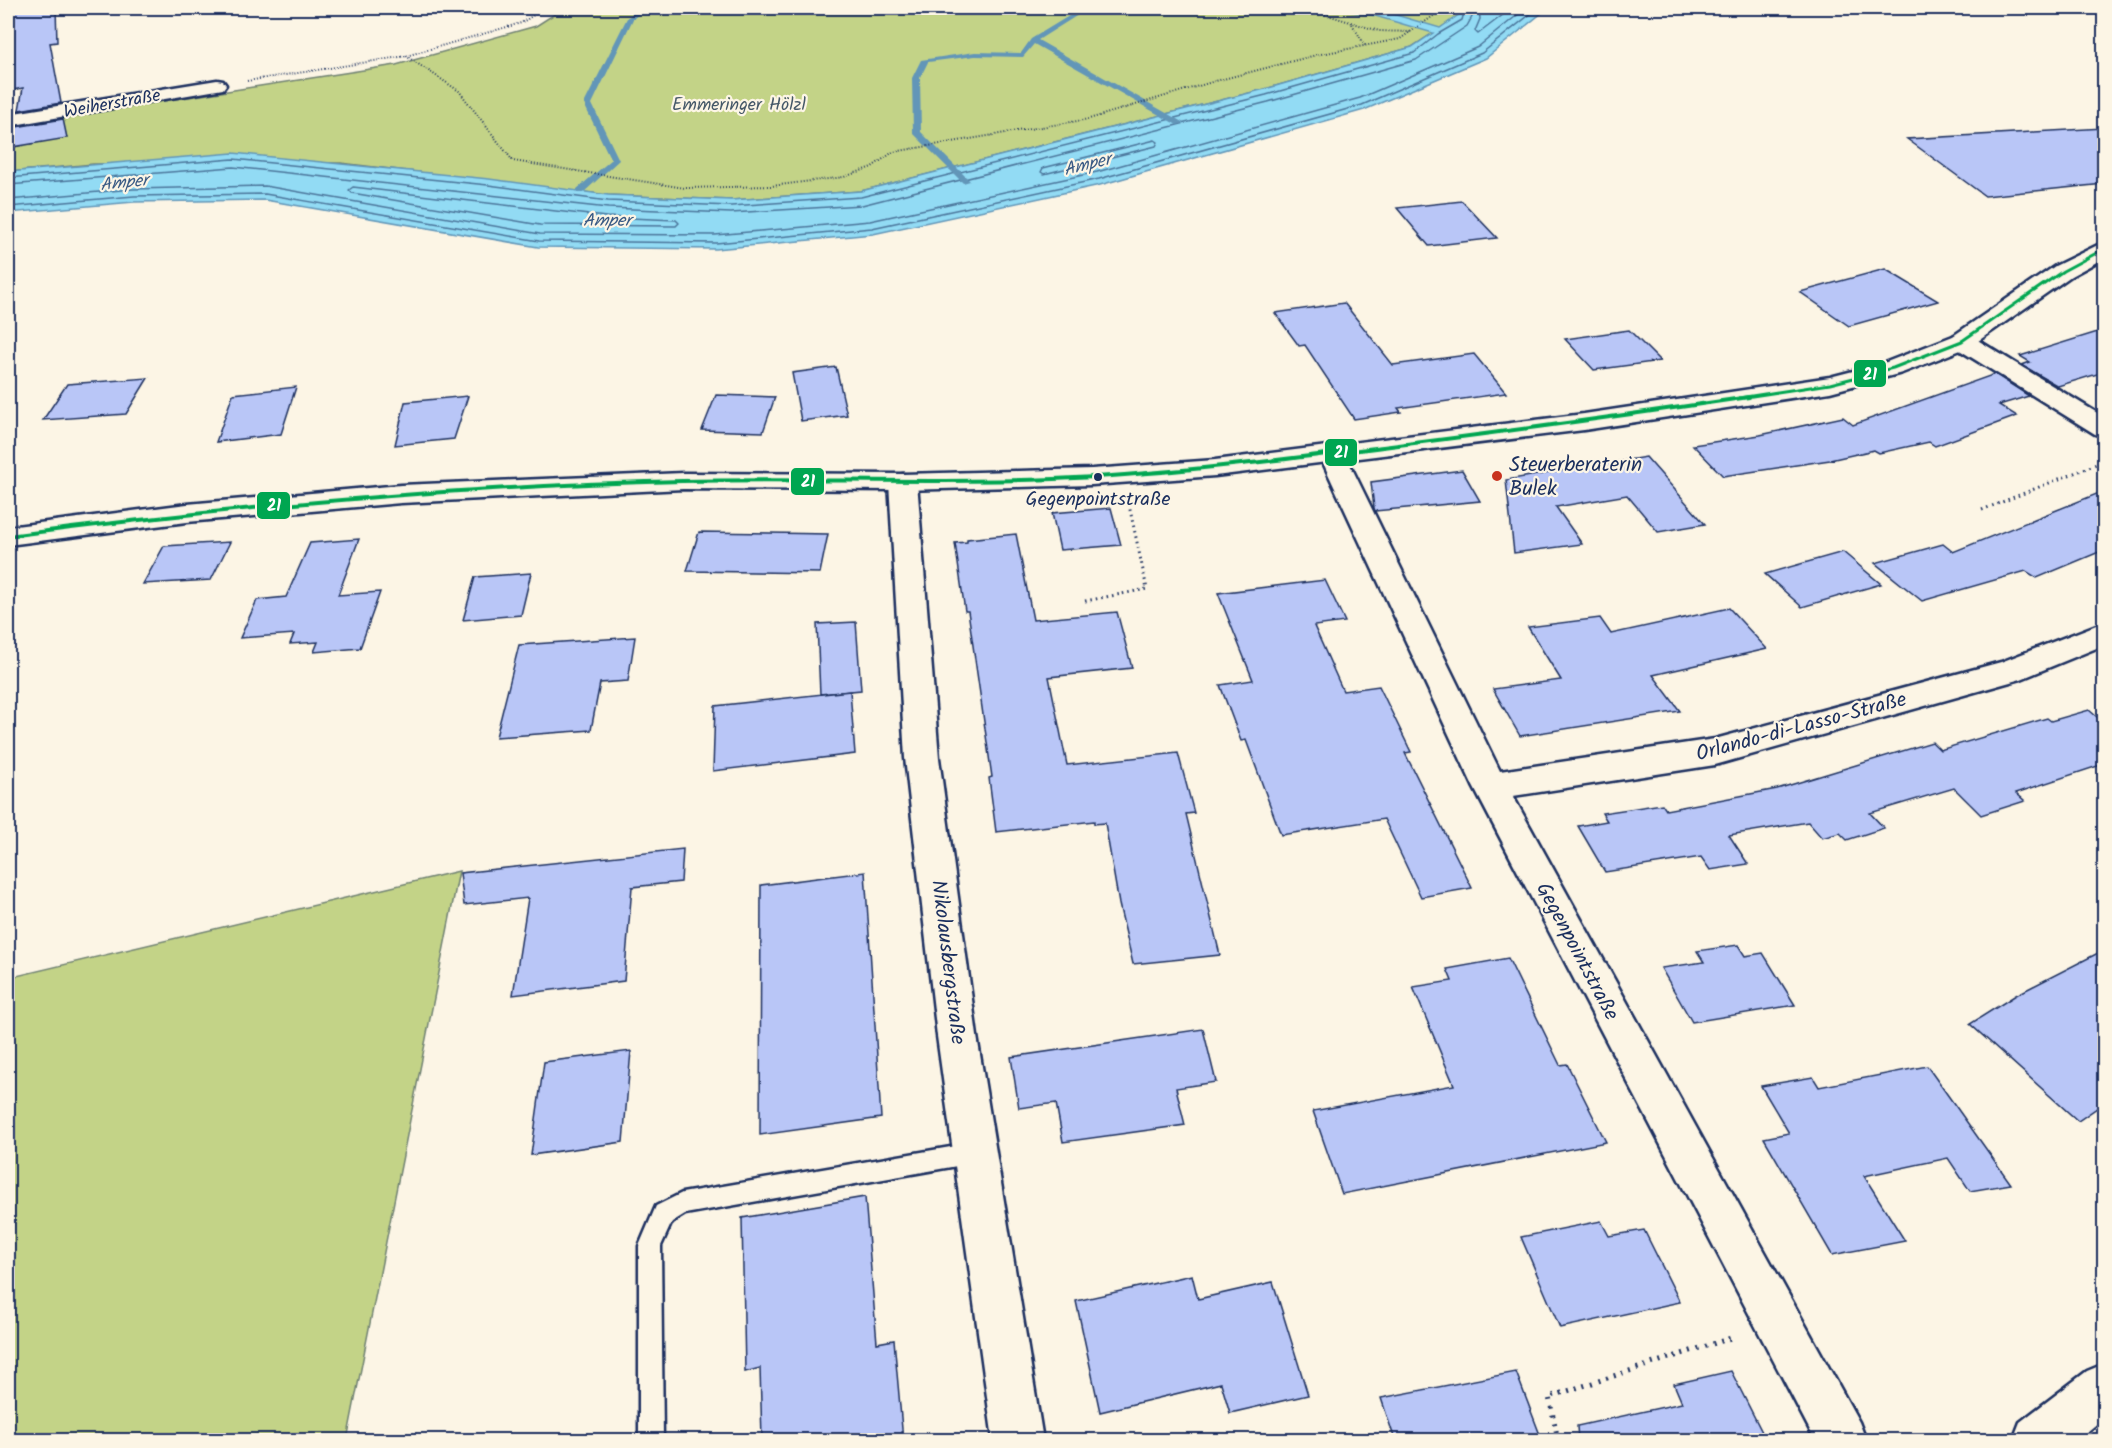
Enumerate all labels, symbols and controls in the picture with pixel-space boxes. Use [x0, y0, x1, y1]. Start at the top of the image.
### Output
street label: Weiherstraße [62, 82, 163, 127]
park label: Emmeringer Hölzl [672, 91, 807, 120]
water label: Amper [1061, 145, 1118, 185]
water label: Amper [99, 166, 154, 200]
water label: Amper [583, 207, 635, 236]
line badge: 21 [1853, 359, 1887, 388]
text: 21 [1863, 363, 1877, 388]
line badge: 21 [1324, 438, 1358, 467]
text: 21 [1334, 441, 1348, 466]
place label: Steuerberaterin Bulek [1509, 449, 1642, 506]
line badge: 21 [790, 467, 825, 496]
marker: Steuerberaterin Bulek [1490, 469, 1504, 483]
text: 21 [801, 470, 815, 495]
marker: Gegenpointstraße [1092, 471, 1104, 483]
place label: Gegenpointstraße [1025, 484, 1171, 516]
line badge: 21 [256, 491, 291, 520]
text: 21 [267, 494, 281, 519]
street label: Orlando-di-Lasso-Straße [1692, 683, 1911, 771]
street label: Gegenpointstraße [1526, 877, 1627, 1027]
street label: Nikolausbergstraße [921, 878, 974, 1047]

